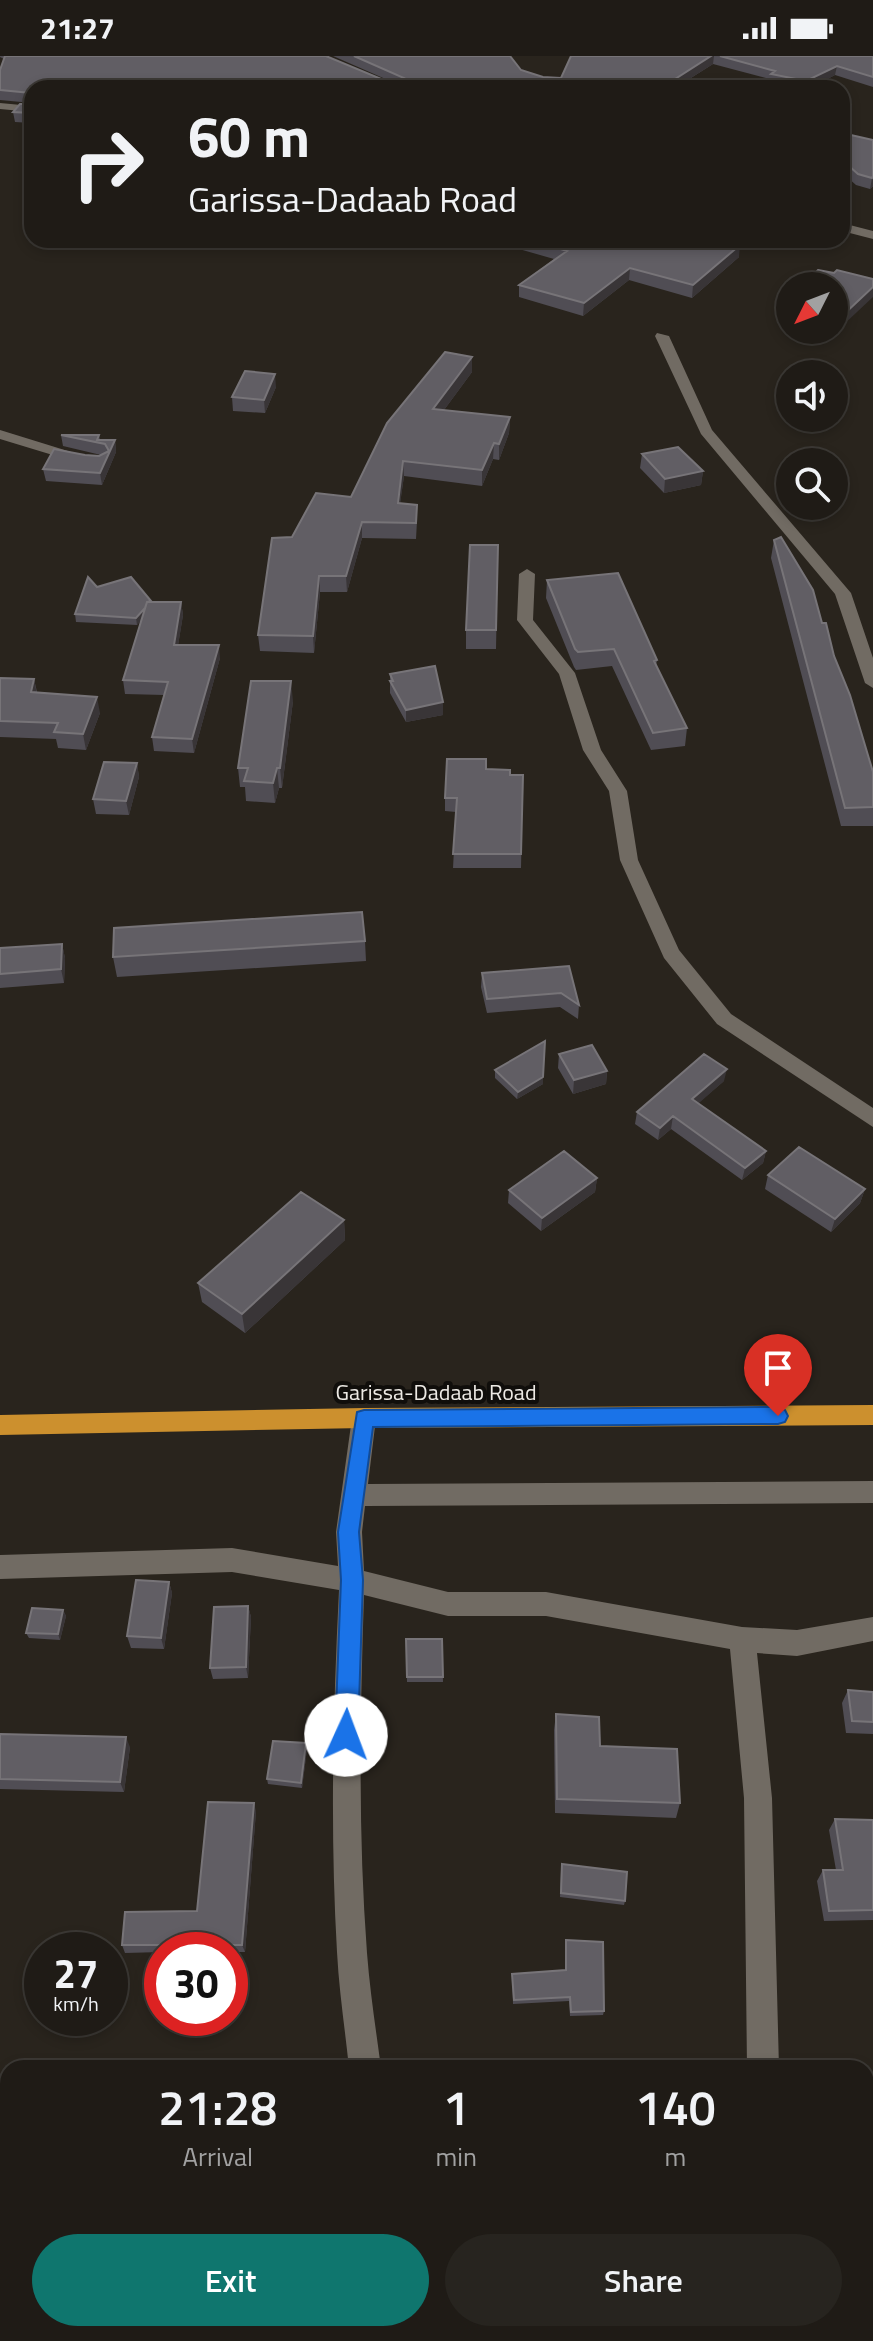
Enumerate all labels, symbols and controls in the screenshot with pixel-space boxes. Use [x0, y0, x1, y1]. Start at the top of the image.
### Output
text: 21:27 [40, 5, 115, 51]
text: 60 m [188, 94, 310, 179]
icon: right [56, 112, 160, 216]
text: Garissa-Dadaab Road [188, 171, 517, 226]
north arrow [776, 272, 848, 344]
map controls [776, 272, 848, 520]
button: sound [776, 360, 848, 432]
button: search [776, 448, 848, 520]
pin [744, 1334, 812, 1416]
icon: arrive [756, 1346, 800, 1390]
street label: Garissa-Dadaab Road [335, 1375, 537, 1409]
position arrow [304, 1693, 388, 1777]
speed limit sign: 30 [144, 1932, 248, 2036]
text: 27 [54, 1943, 98, 2004]
text: km/h [53, 1988, 99, 2019]
text: 21:28 [158, 2071, 277, 2144]
text: 1 [443, 2071, 470, 2144]
text: 140 [635, 2071, 716, 2144]
text: Arrival [182, 2137, 253, 2176]
text: min [435, 2137, 477, 2176]
text: m [665, 2137, 686, 2176]
button: Exit [32, 2234, 429, 2326]
button: Share [445, 2234, 842, 2326]

